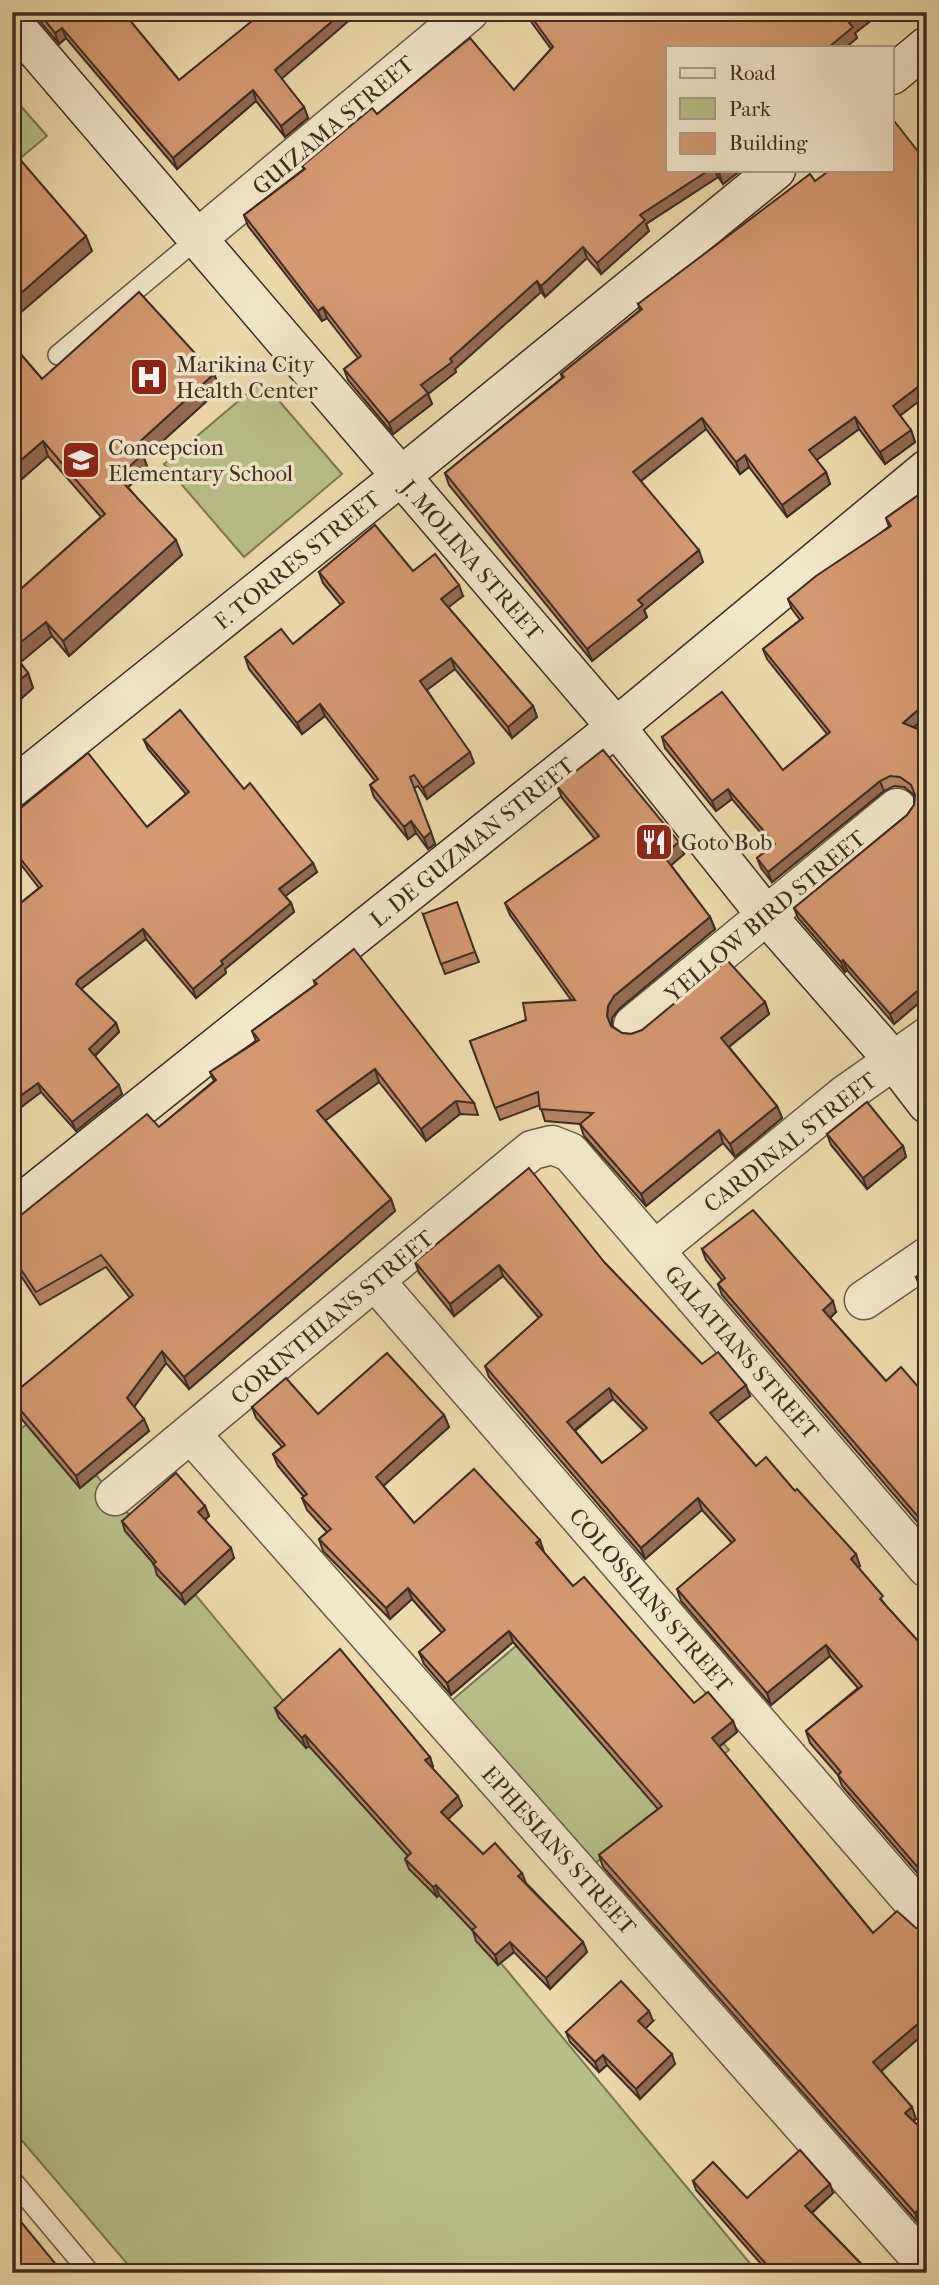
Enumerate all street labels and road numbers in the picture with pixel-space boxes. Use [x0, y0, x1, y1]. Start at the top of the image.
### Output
street label: GUIZAMA STREET [247, 50, 420, 201]
street label: J. MOLINA STREET [393, 473, 549, 646]
street label: F. TORRES STREET [209, 485, 386, 636]
street label: L. DE GUZMAN STREET [365, 751, 580, 933]
street label: YELLOW BIRD STREET [659, 824, 871, 1009]
street label: CARDINAL STREET [699, 1066, 882, 1218]
street label: CORINTHIANS STREET [226, 1224, 439, 1410]
street label: GALATIANS STREET [659, 1260, 825, 1445]
street label: COLOSSIANS STREET [563, 1503, 738, 1698]
street label: EPHESIANS STREET [476, 1760, 642, 1941]

